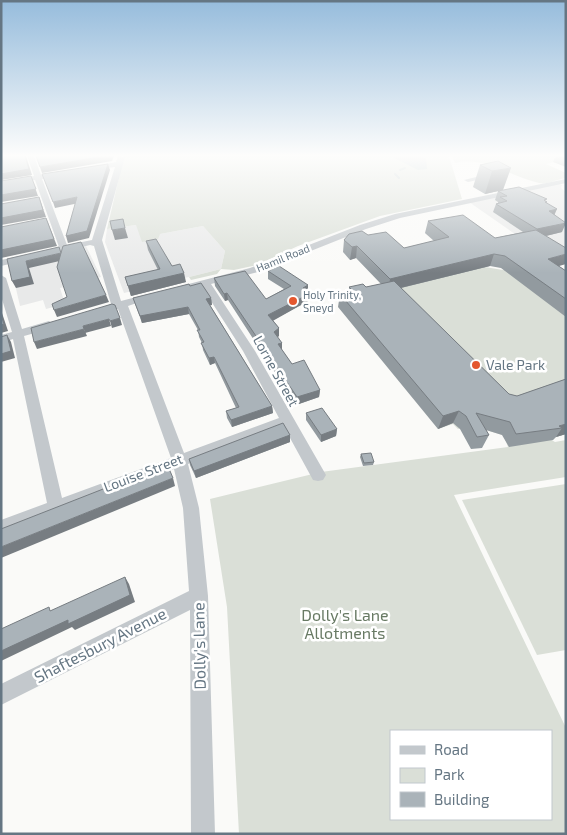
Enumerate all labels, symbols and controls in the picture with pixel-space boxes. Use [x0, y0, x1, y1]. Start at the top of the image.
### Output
street label: Hamil Road [254, 241, 311, 274]
place label: Holy Trinity, Sneyd [303, 288, 361, 314]
marker: Holy Trinity, Sneyd [287, 295, 299, 307]
street label: Lorne Street [250, 332, 303, 409]
place label: Vale Park [486, 356, 545, 373]
marker: Vale Park [470, 359, 482, 371]
street label: Louise Street [101, 450, 185, 495]
street label: Dolly's Lane [188, 602, 209, 690]
street label: Shaftesbury Avenue [31, 603, 169, 686]
park label: Dolly's Lane Allotments [301, 605, 389, 642]
legend [390, 730, 552, 820]
text: Road [434, 740, 469, 758]
text: Park [434, 765, 465, 783]
text: Building [434, 790, 490, 808]

